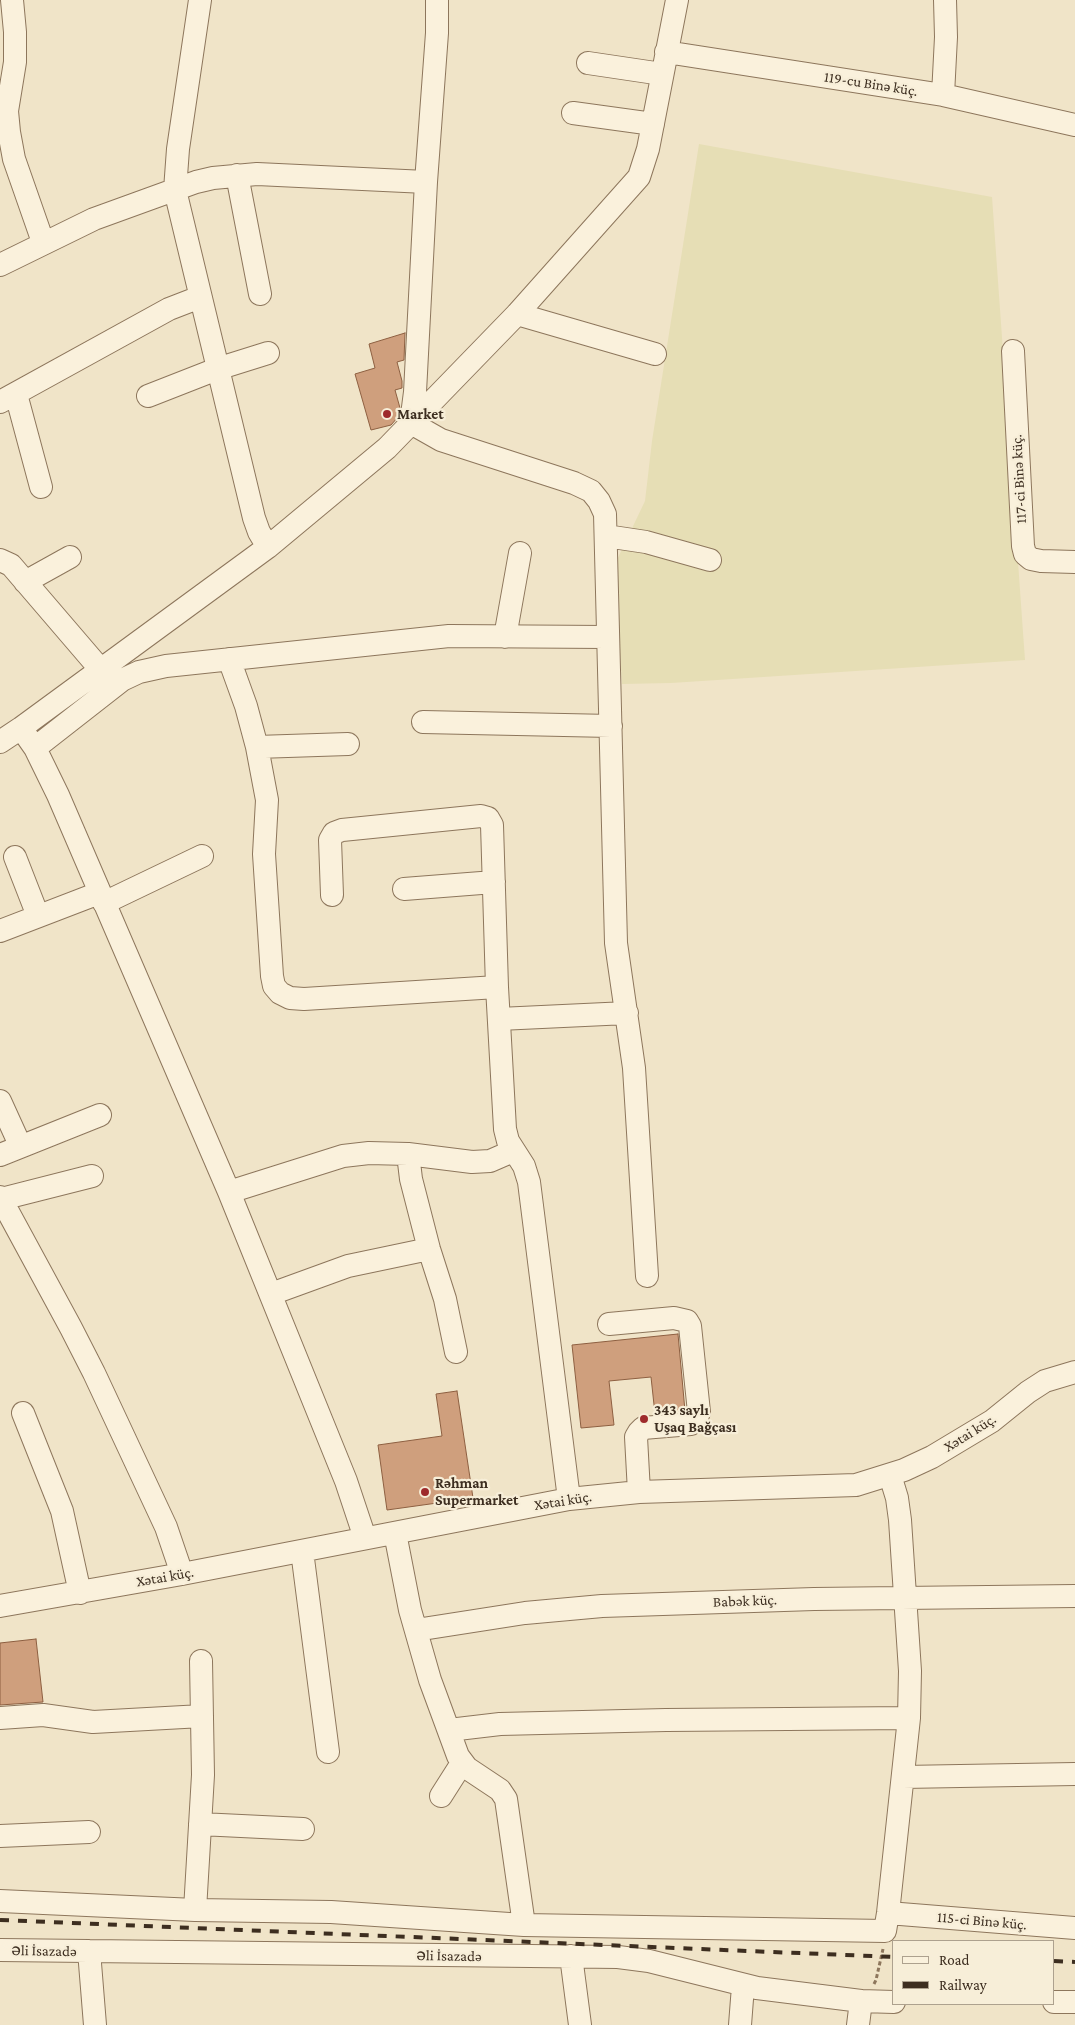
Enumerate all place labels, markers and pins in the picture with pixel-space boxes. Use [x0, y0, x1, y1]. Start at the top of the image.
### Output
place label: Market [397, 405, 444, 423]
marker: Market [381, 408, 393, 420]
place label: 343 saylı Uşaq Bağçası [654, 1401, 736, 1436]
marker: 343 saylı Uşaq Bağçası [638, 1413, 650, 1425]
place label: Rəhman Supermarket [435, 1474, 518, 1509]
marker: Rəhman Supermarket [419, 1486, 431, 1498]

